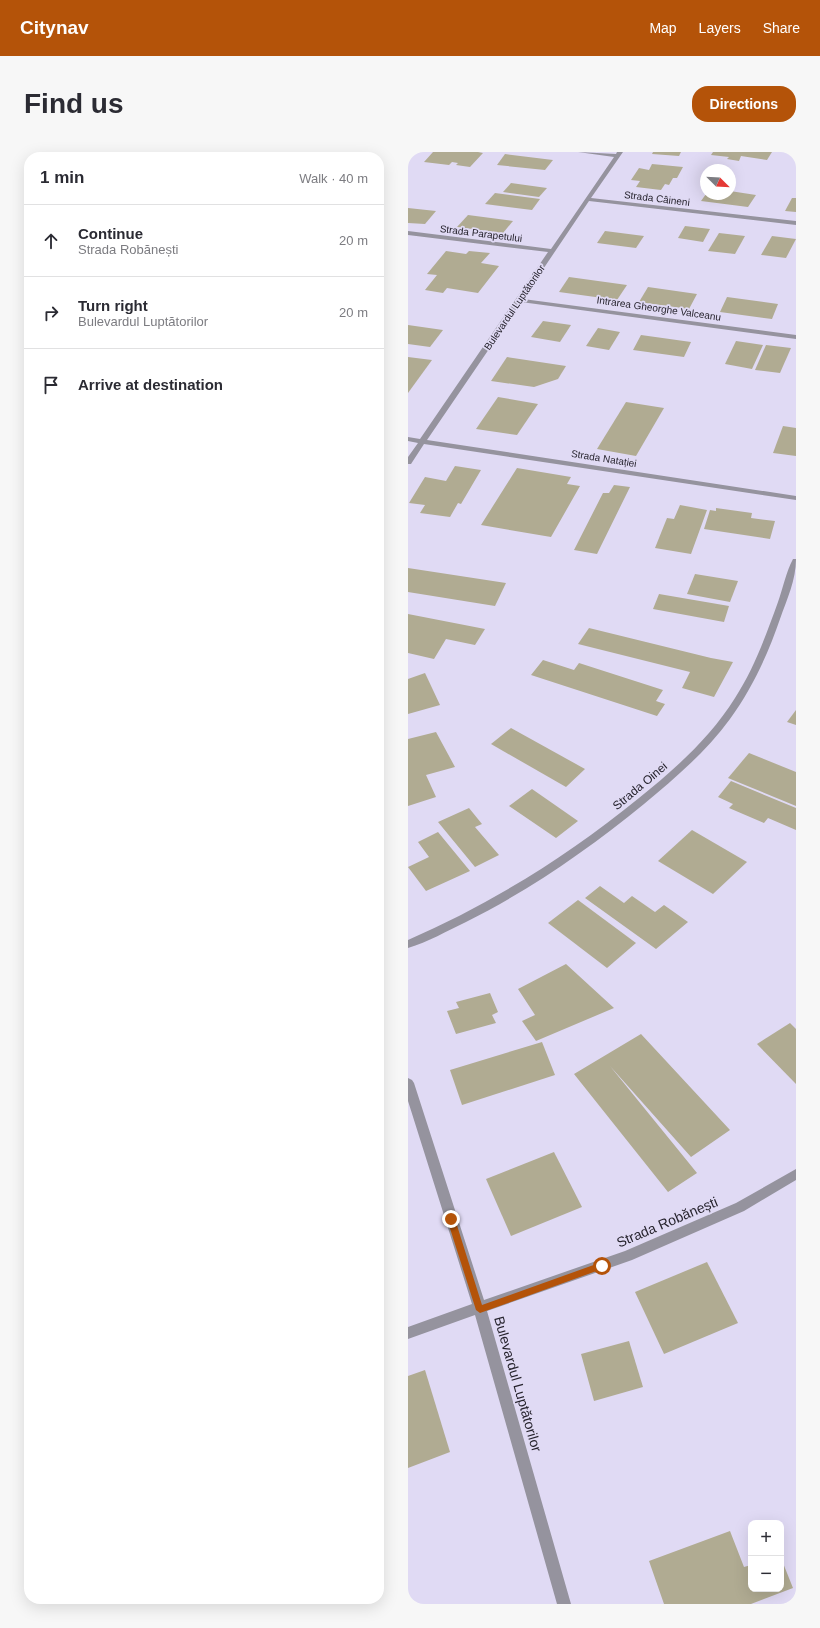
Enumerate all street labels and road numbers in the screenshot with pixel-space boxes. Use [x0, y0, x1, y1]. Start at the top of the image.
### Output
street label: Strada Câineni [623, 189, 690, 208]
street label: Strada Parapetului [439, 223, 523, 244]
street label: Bulevardul Luptătorilor [482, 262, 547, 352]
street label: Intrarea Gheorghe Valceanu [596, 294, 722, 323]
street label: Strada Natației [570, 448, 637, 469]
street label: Strada Oinei [610, 759, 670, 813]
street label: Strada Robănești [614, 1193, 720, 1251]
street label: Bulevardul Luptătorilor [491, 1314, 545, 1454]

